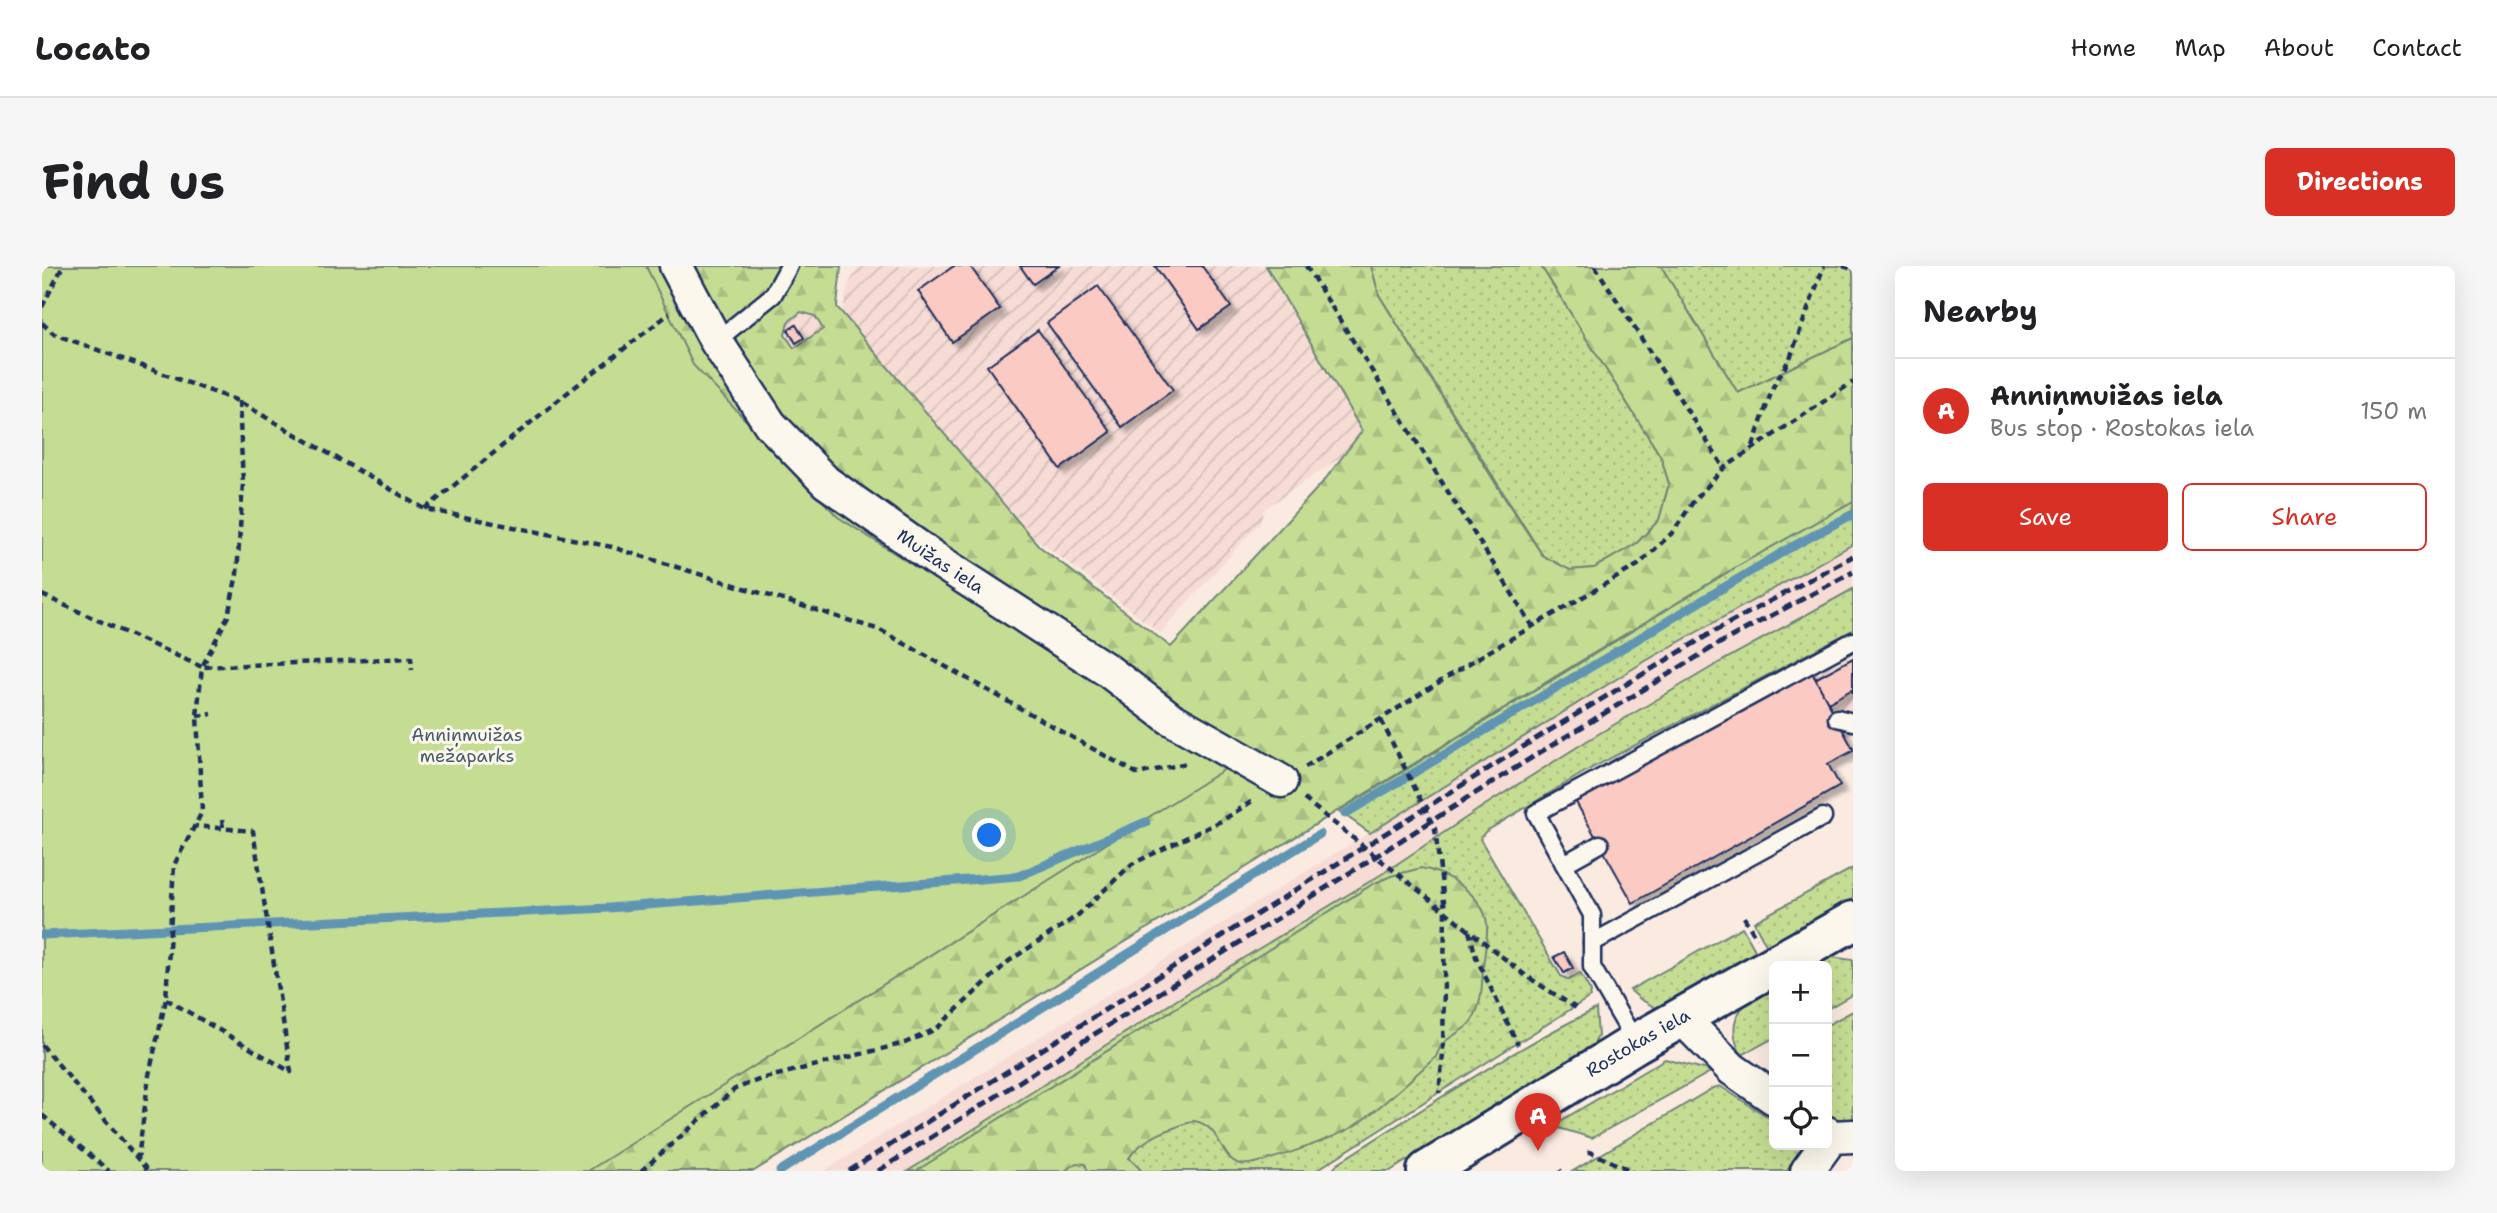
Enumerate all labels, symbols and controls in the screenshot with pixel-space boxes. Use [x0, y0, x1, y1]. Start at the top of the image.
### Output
text: Locato [35, 26, 151, 71]
text: Home [2070, 32, 2136, 64]
text: Map [2174, 32, 2226, 64]
text: About [2264, 32, 2334, 64]
text: Contact [2372, 32, 2462, 64]
button: Directions [2265, 148, 2455, 216]
text: Find us [42, 149, 225, 215]
text: Nearby [1923, 291, 2038, 332]
text: Anniņmuižas iela [1990, 378, 2223, 413]
text: A [1937, 396, 1955, 426]
text: 150 m [2360, 396, 2427, 426]
text: Bus stop · Rostokas iela [1990, 413, 2254, 443]
button: Save [1923, 483, 2168, 551]
button: Share [2182, 483, 2427, 551]
street label: Muižas iela [892, 524, 989, 599]
park label: Anniņmuižas mežaparks [411, 723, 523, 768]
your location [972, 818, 1006, 852]
map controls [1769, 961, 1832, 1150]
button: + [1769, 961, 1832, 1024]
street label: Rostokas iela [1582, 1003, 1694, 1083]
button: − [1769, 1024, 1832, 1087]
button: locate [1769, 1087, 1832, 1150]
pin: A [1515, 1093, 1561, 1151]

